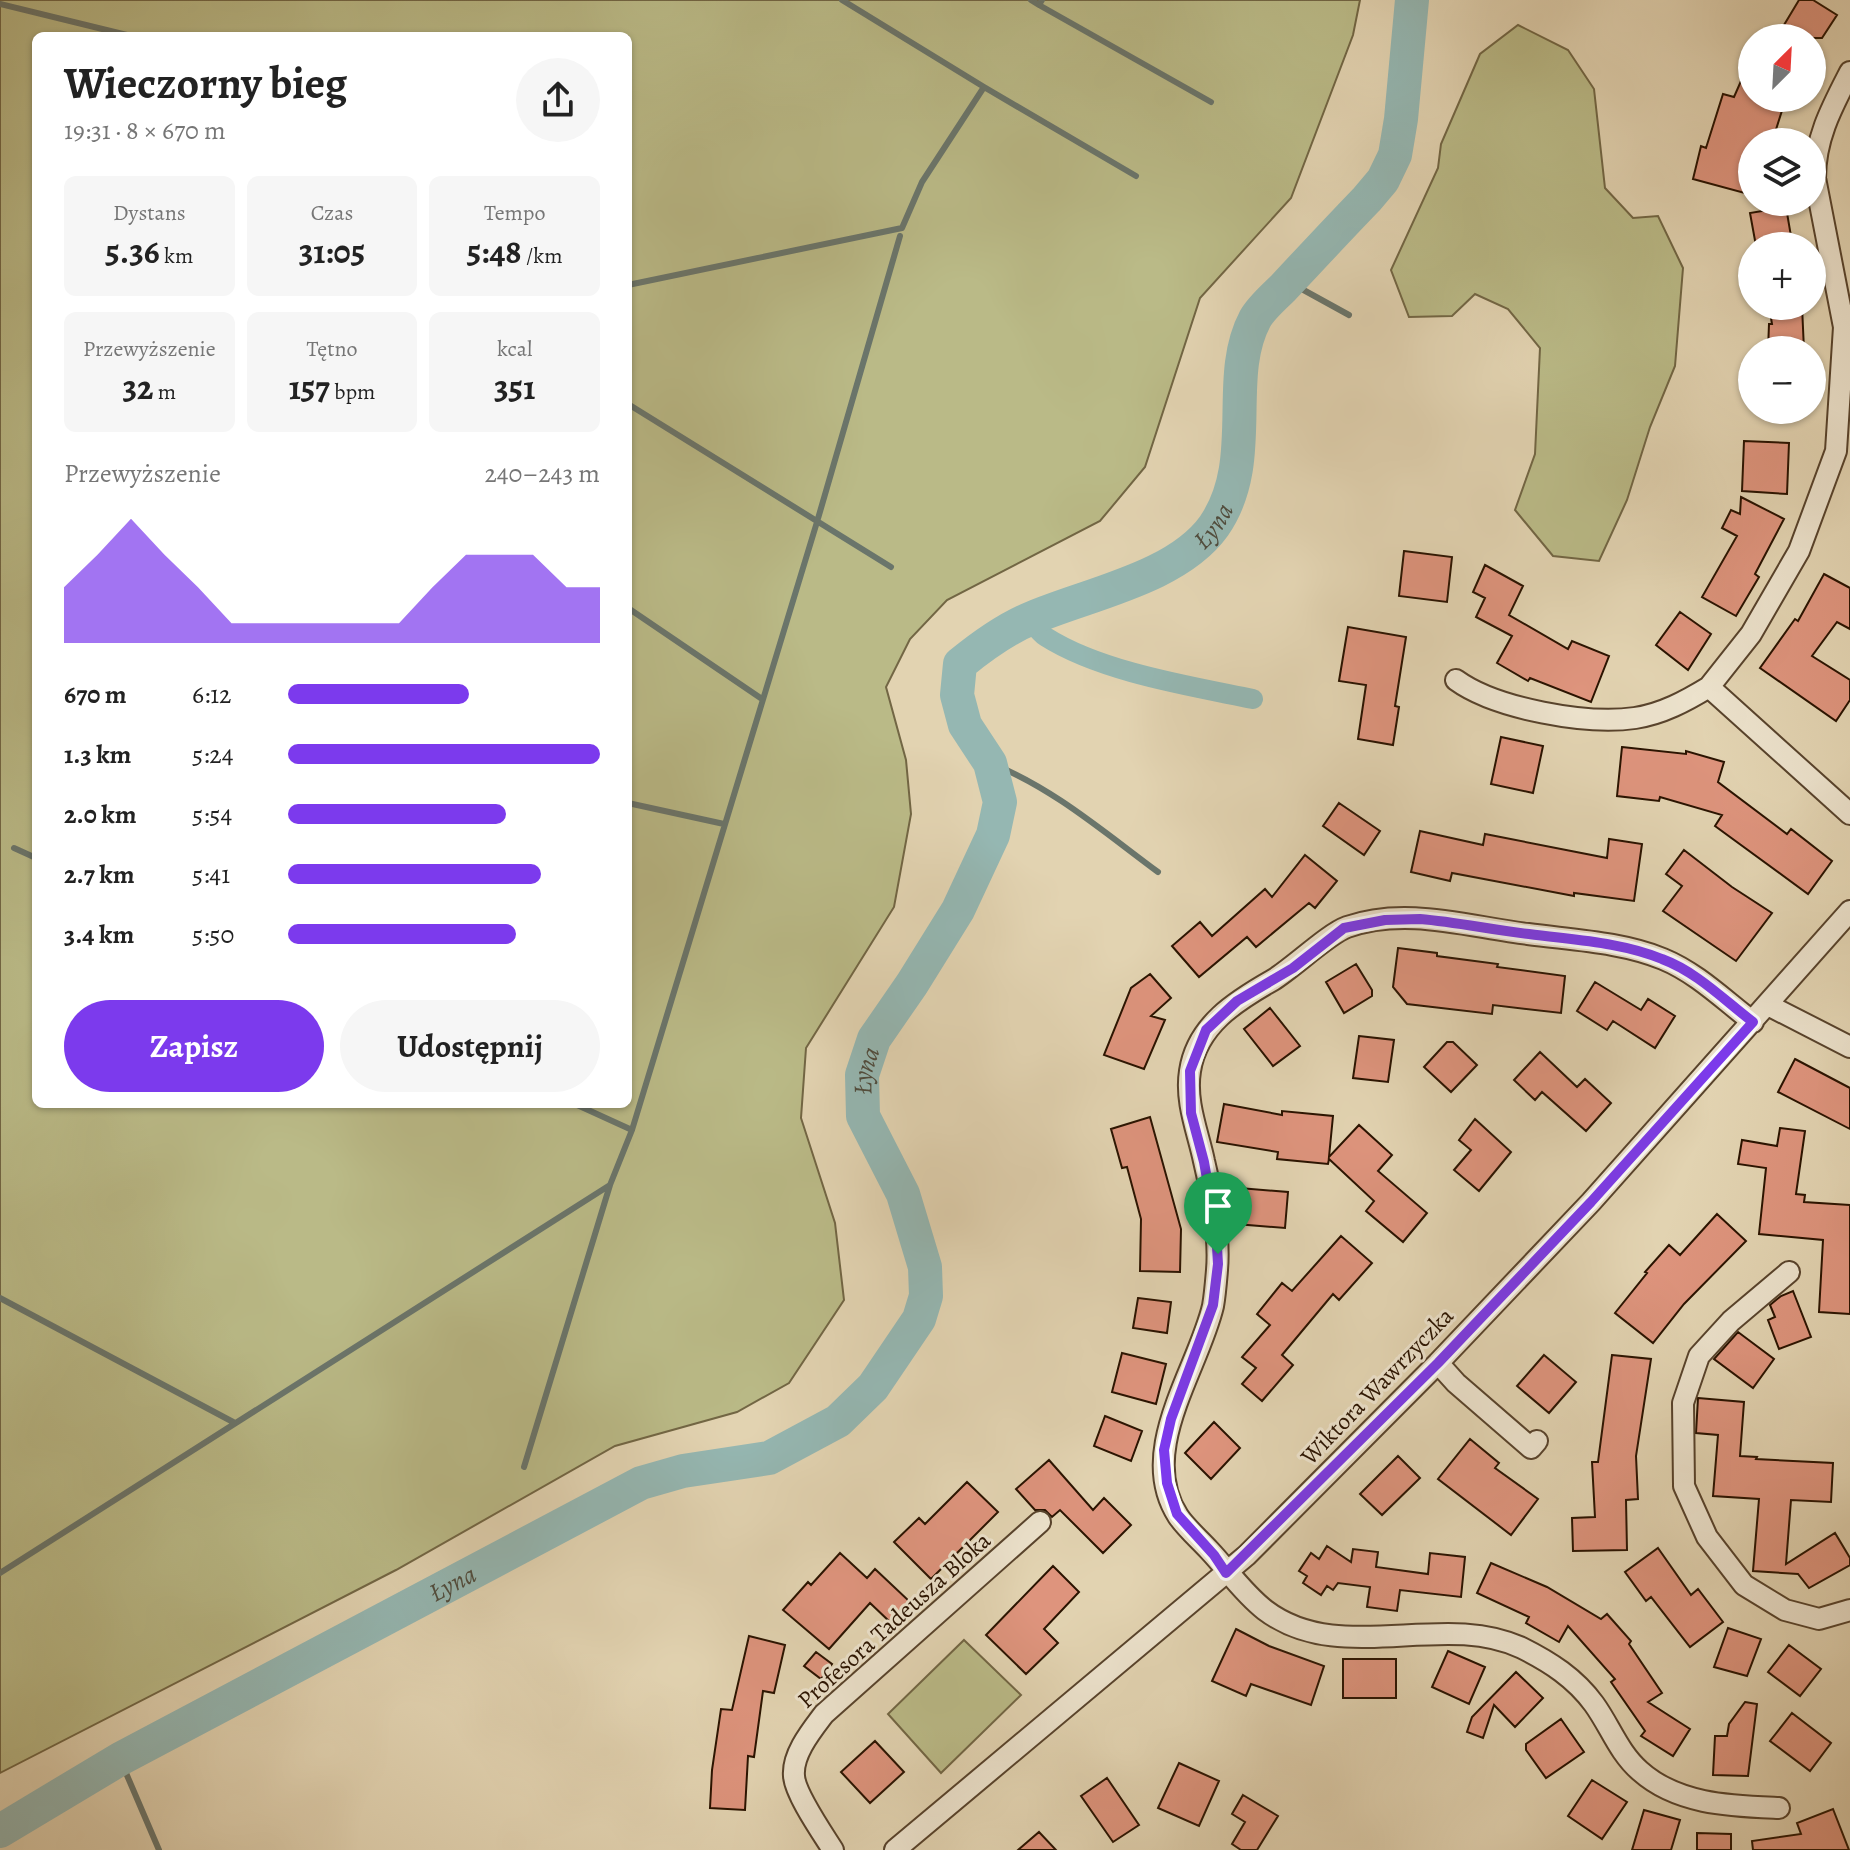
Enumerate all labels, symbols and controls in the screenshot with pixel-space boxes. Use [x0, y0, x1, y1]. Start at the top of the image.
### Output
north arrow [1738, 24, 1826, 112]
map controls [1738, 24, 1826, 424]
text: Wieczorny bieg [64, 53, 347, 113]
button: share [516, 58, 600, 142]
text: 19:31 · 8 × 670 m [64, 113, 226, 148]
button: layers [1738, 128, 1826, 216]
text: Dystans [113, 198, 186, 228]
text: Czas [311, 198, 353, 228]
text: Tempo [484, 198, 545, 228]
text: 5.36 [105, 228, 160, 275]
text: 31:05 [299, 228, 365, 275]
text: 5:48 [467, 228, 522, 275]
button: + [1738, 232, 1826, 320]
text: km [160, 241, 193, 271]
text: /km [522, 241, 563, 271]
text: Przewyższenie [83, 334, 216, 364]
text: Tętno [307, 334, 357, 364]
text: kcal [497, 334, 532, 364]
button: − [1738, 336, 1826, 424]
text: 32 [122, 364, 154, 411]
text: 157 [289, 364, 330, 411]
text: 351 [494, 364, 535, 411]
text: m [154, 377, 176, 407]
text: bpm [330, 377, 375, 407]
text: Przewyższenie [64, 456, 221, 491]
text: 240–243 m [484, 456, 600, 491]
water label: Łyna [1186, 498, 1242, 557]
text: 670 m [64, 677, 127, 712]
text: 6:12 [192, 677, 231, 712]
text: 1.3 km [64, 737, 131, 772]
text: 5:24 [192, 737, 234, 772]
text: 2.0 km [64, 797, 137, 832]
text: 5:54 [192, 797, 232, 832]
text: 2.7 km [64, 857, 135, 892]
text: 5:41 [192, 857, 230, 892]
text: 3.4 km [64, 917, 134, 952]
text: 5:50 [192, 917, 234, 952]
button: Zapisz [64, 1000, 324, 1092]
button: Udostępnij [340, 1000, 600, 1092]
water label: Łyna [845, 1042, 888, 1095]
pin [1184, 1172, 1252, 1254]
icon: arrive [1196, 1184, 1240, 1228]
street label: Wiktora Wawrzyczka [1293, 1300, 1461, 1472]
street label: Profesora Tadeusza Bloka [790, 1524, 998, 1715]
water label: Łyna [423, 1557, 482, 1610]

